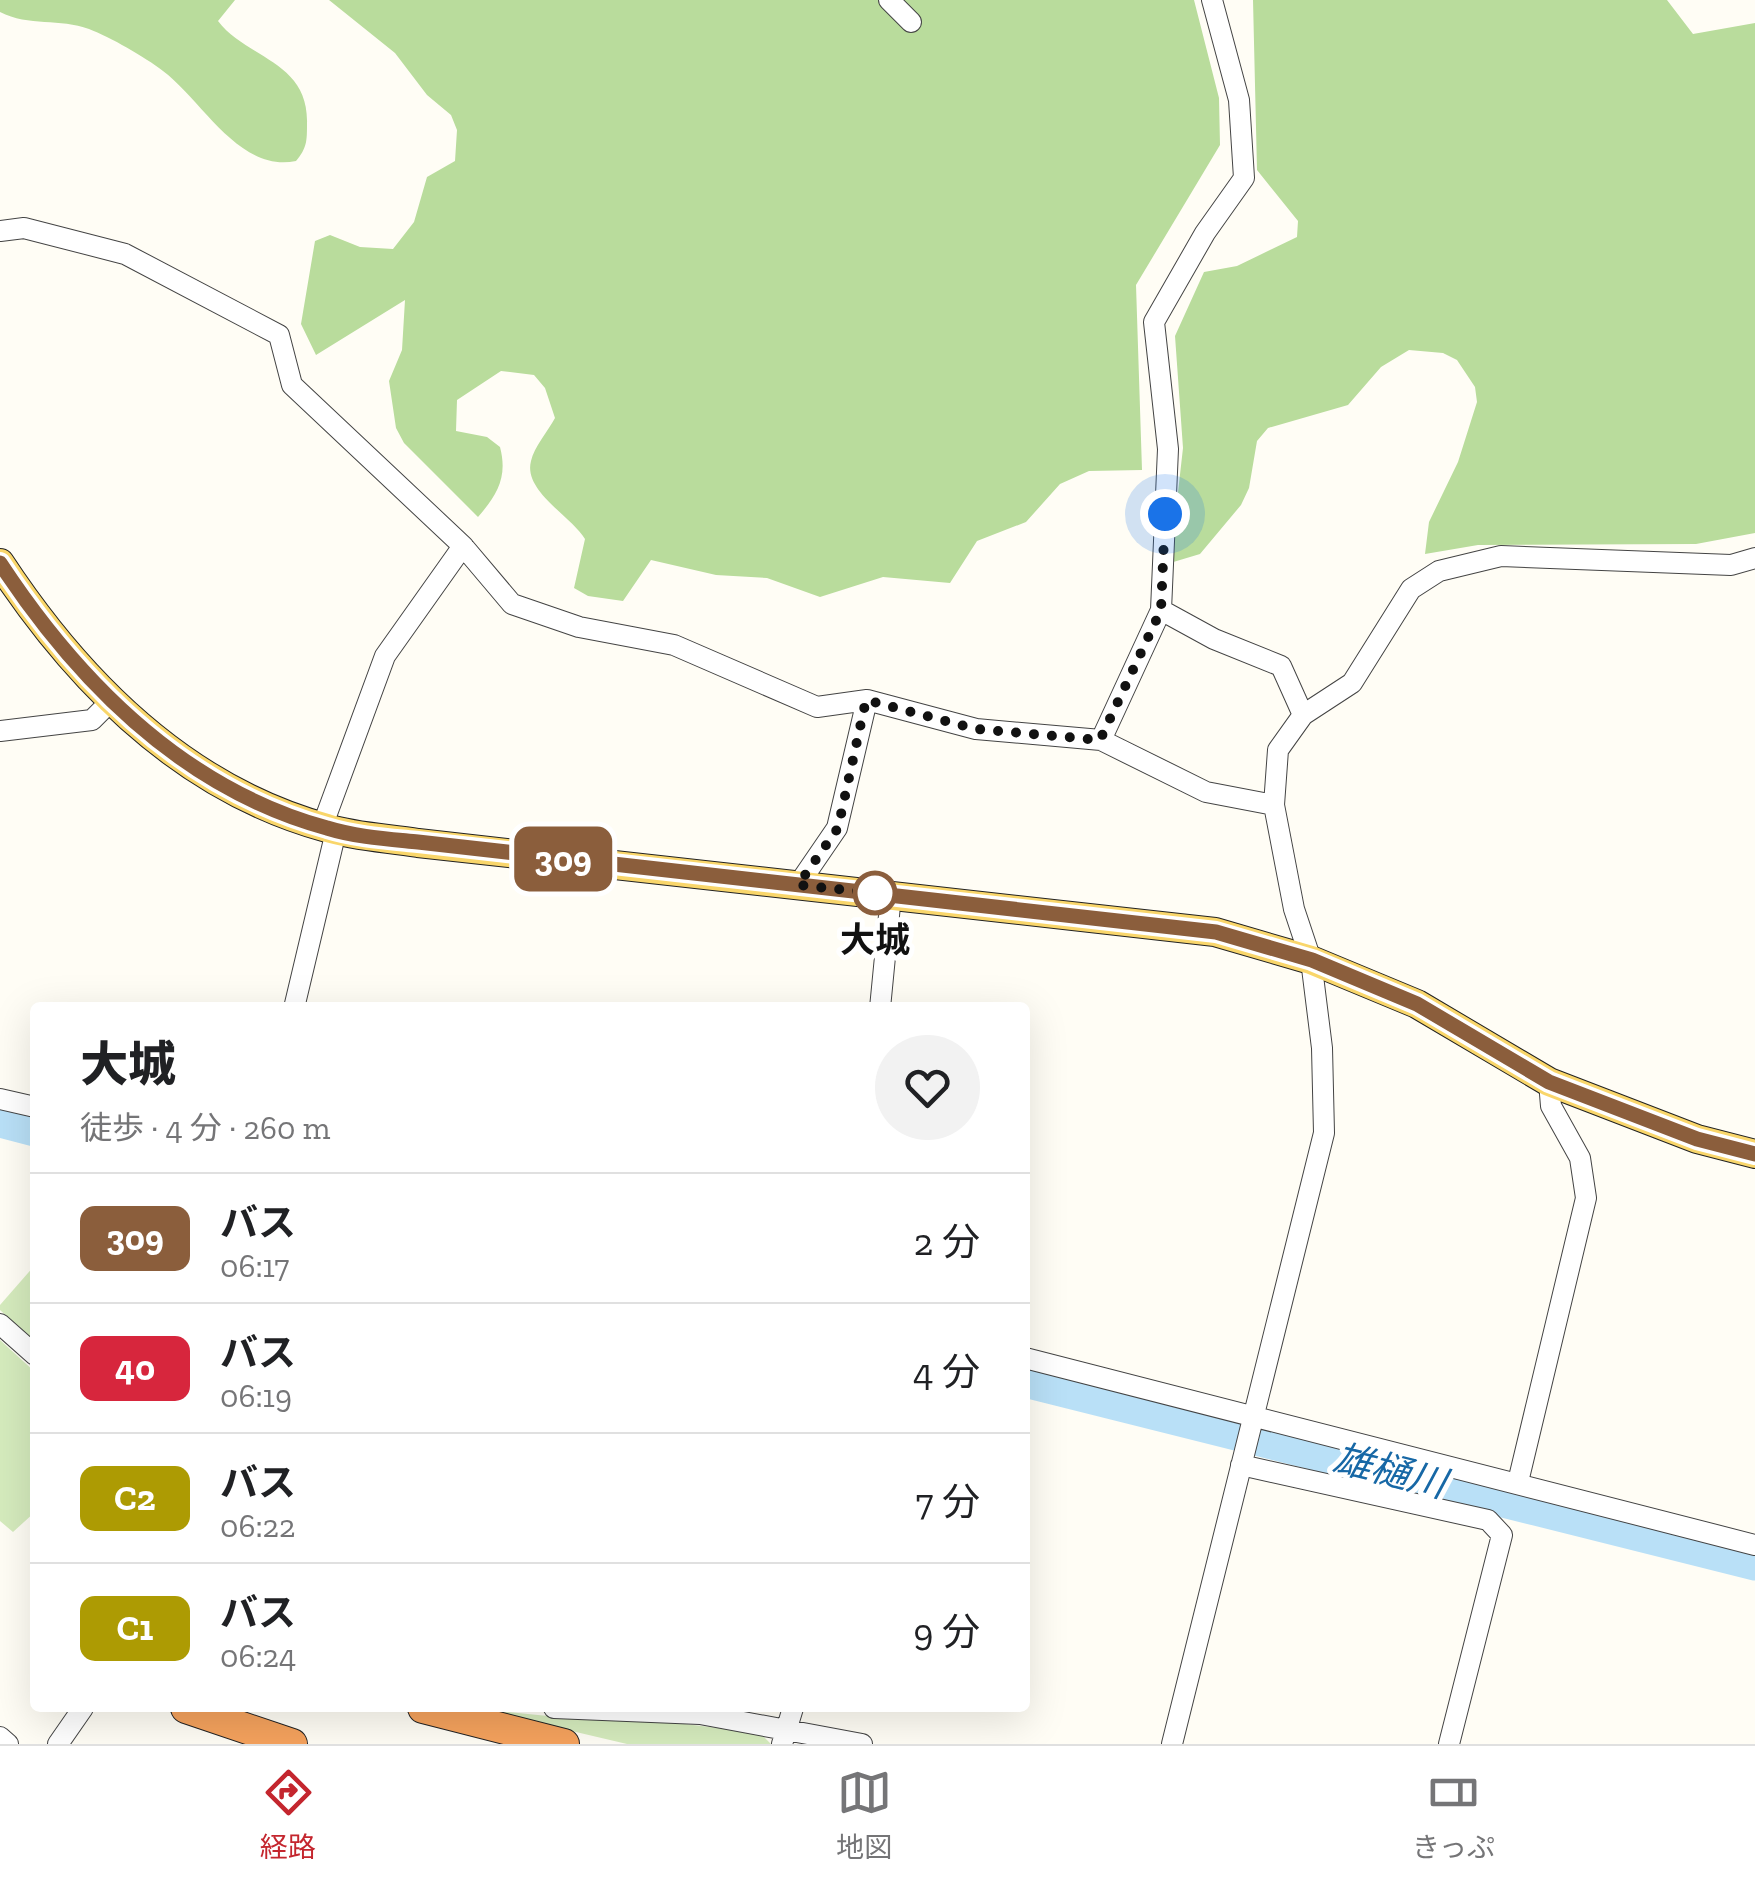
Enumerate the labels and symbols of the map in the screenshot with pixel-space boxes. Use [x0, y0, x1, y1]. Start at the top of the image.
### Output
your location [1140, 489, 1190, 539]
line badge: 309 [506, 826, 620, 892]
marker: 大城 [854, 872, 896, 914]
place label: 大城 [840, 919, 910, 961]
water label: 雄樋川 [1329, 1435, 1455, 1508]

